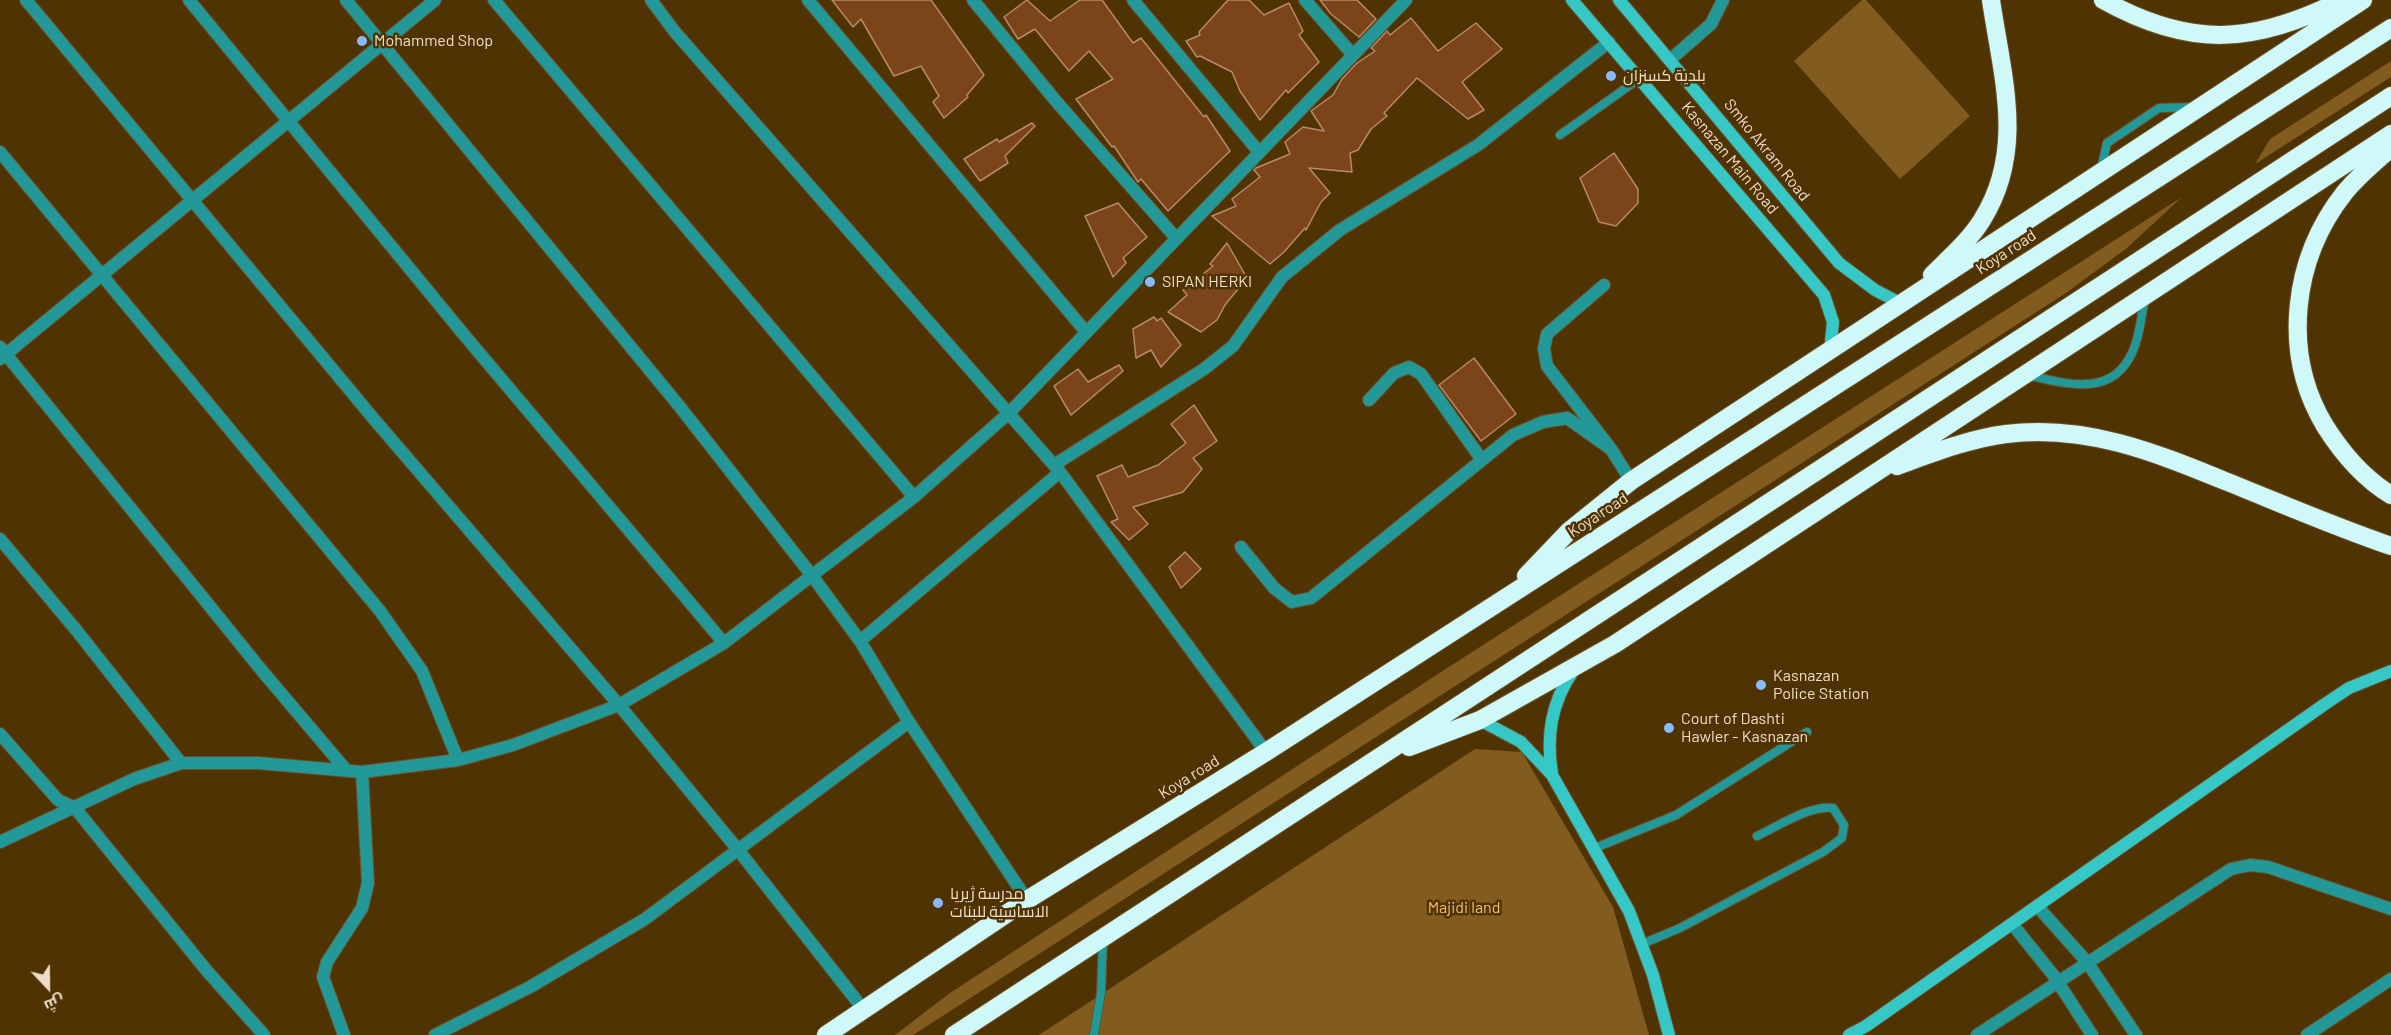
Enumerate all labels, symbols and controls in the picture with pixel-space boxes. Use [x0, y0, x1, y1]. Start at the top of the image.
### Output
place label: Mohammed Shop [374, 31, 493, 51]
marker: Mohammed Shop [355, 34, 369, 48]
place label: بلدية كسنزان [1623, 66, 1706, 86]
marker: بلدية كسنزان [1604, 69, 1618, 83]
street label: Smko Akram Road [1720, 95, 1814, 205]
street label: Kasnazan Main Road [1678, 98, 1782, 218]
street label: Koya road [1972, 225, 2040, 279]
place label: SIPAN HERKI [1162, 272, 1252, 292]
marker: SIPAN HERKI [1143, 275, 1157, 289]
street label: Koya road [1564, 488, 1632, 542]
place label: Kasnazan Police Station [1773, 666, 1869, 704]
marker: Kasnazan Police Station [1754, 678, 1768, 692]
place label: Court of Dashti Hawler - Kasnazan [1681, 709, 1808, 747]
marker: Court of Dashti Hawler - Kasnazan [1662, 721, 1676, 735]
street label: Koya road [1155, 751, 1223, 803]
place label: مدرسة ژيريا الاساسية للبنات [950, 884, 1049, 922]
marker: مدرسة ژيريا الاساسية للبنات [931, 896, 945, 910]
park label: Majidi land [1428, 898, 1500, 918]
north arrow [18, 957, 78, 1017]
text: ش [42, 991, 68, 1017]

